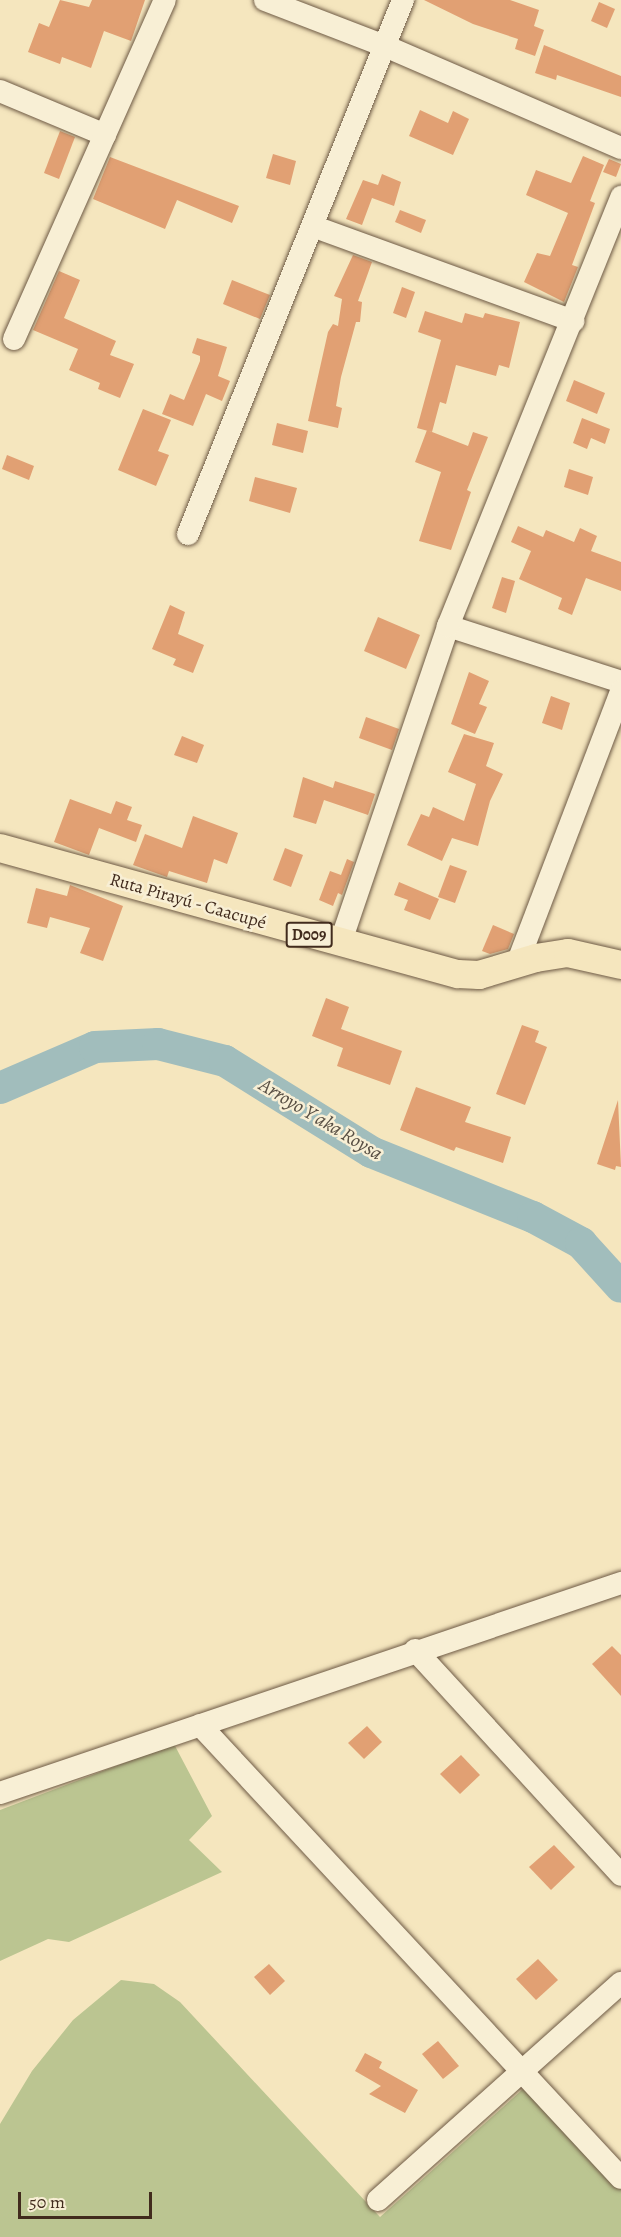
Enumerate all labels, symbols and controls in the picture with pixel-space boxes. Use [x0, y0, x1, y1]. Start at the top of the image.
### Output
street label: Ruta Pirayú - Caacupé [107, 868, 269, 934]
road number: D009 [285, 922, 333, 948]
water label: Arroyo Y aka Roysa [255, 1073, 387, 1165]
scale bar [21, 2180, 154, 2218]
text: 50 m [29, 2190, 65, 2214]

